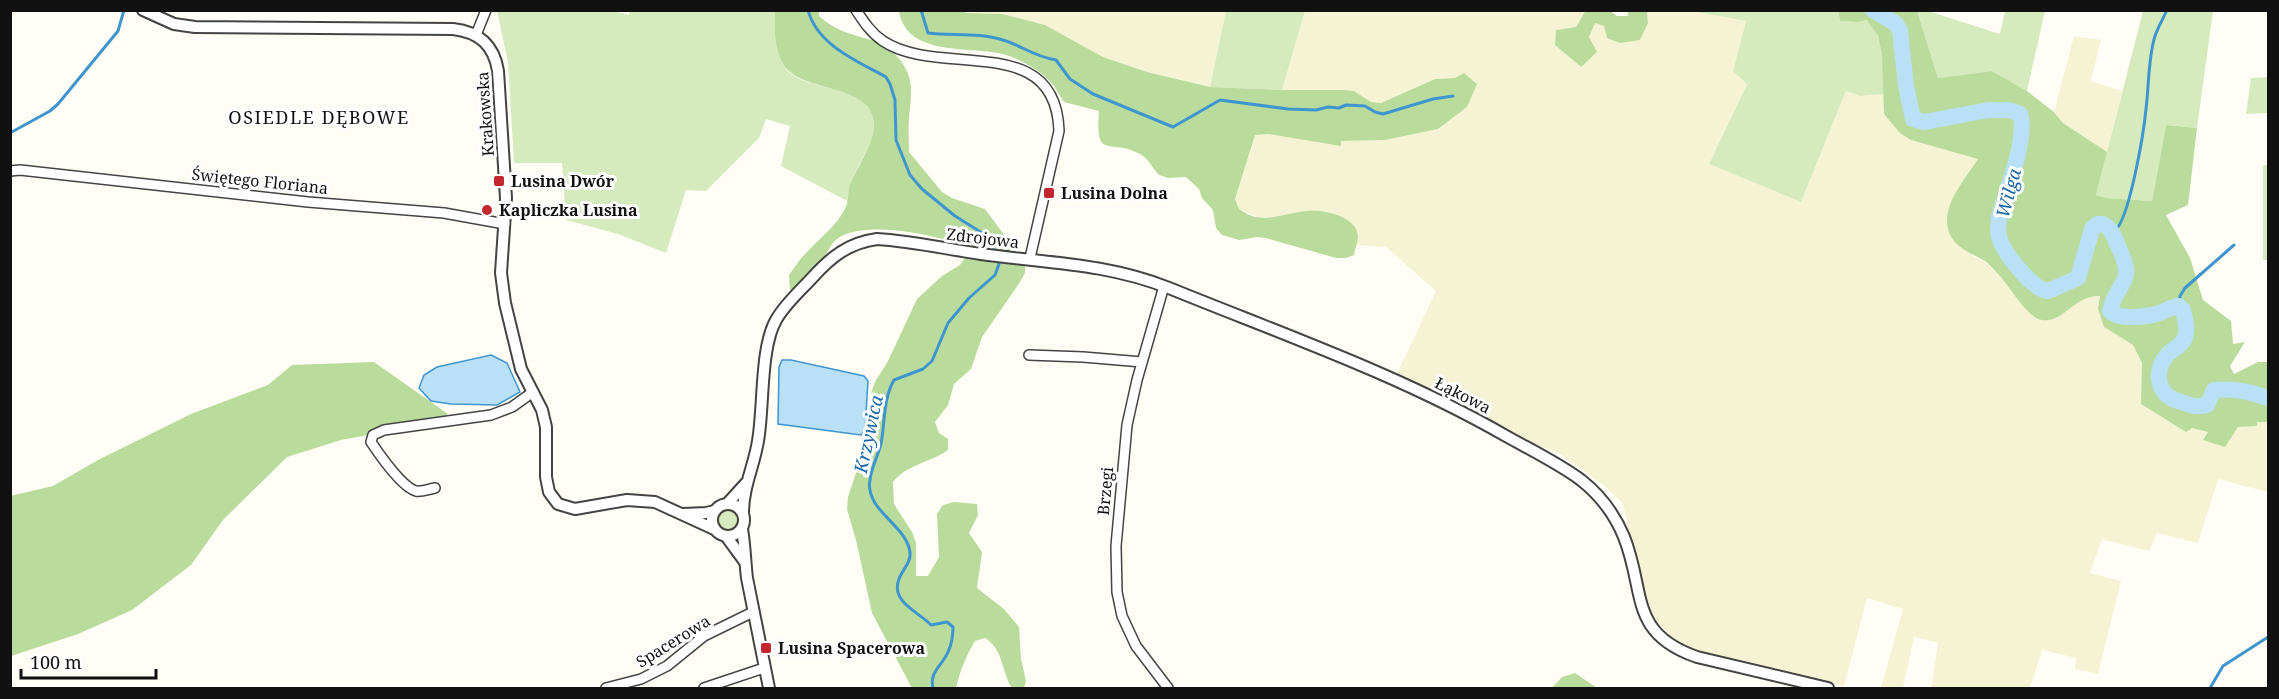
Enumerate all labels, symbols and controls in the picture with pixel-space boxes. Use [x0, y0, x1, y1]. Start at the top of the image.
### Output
street label: Krakowska [471, 71, 499, 157]
district label: OSIEDLE DĘBOWE [228, 105, 410, 129]
street label: Świętego Floriana [191, 163, 329, 199]
water label: Wilga [1990, 165, 2026, 220]
place label: Lusina Dwór [511, 170, 615, 192]
marker: Lusina Dwór [492, 174, 506, 188]
place label: Lusina Dolna [1061, 182, 1168, 204]
marker: Lusina Dolna [1042, 186, 1056, 200]
place label: Kapliczka Lusina [499, 199, 638, 221]
marker: Kapliczka Lusina [480, 203, 494, 217]
street label: Zdrojowa [945, 223, 1021, 253]
street label: Łąkowa [1431, 372, 1495, 418]
water label: Krzywica [848, 392, 888, 476]
street label: Brzegi [1092, 466, 1118, 516]
street label: Spacerowa [632, 610, 714, 672]
place label: Lusina Spacerowa [778, 637, 926, 659]
marker: Lusina Spacerowa [759, 641, 773, 655]
scale bar [21, 642, 156, 680]
text: 100 m [30, 650, 82, 674]

